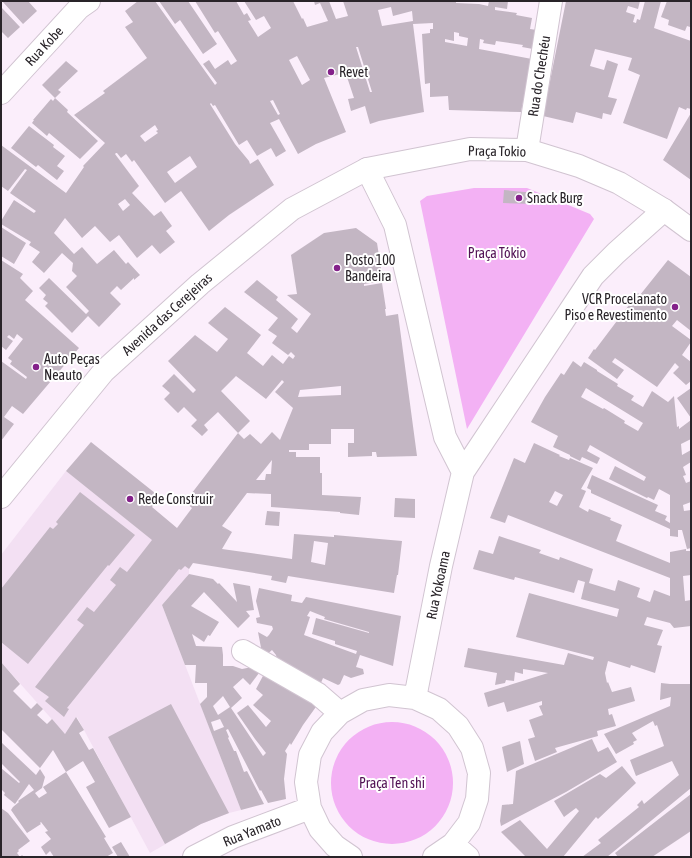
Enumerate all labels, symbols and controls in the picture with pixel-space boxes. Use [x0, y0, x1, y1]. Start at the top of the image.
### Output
street label: Rua Kobe [22, 23, 66, 69]
street label: Rua do Chechéu [525, 34, 553, 118]
place label: Revet [339, 64, 368, 80]
marker: Revet [326, 67, 336, 77]
street label: Praça Tokio [468, 142, 526, 160]
place label: Snack Burg [527, 190, 583, 206]
marker: Snack Burg [514, 193, 524, 203]
park label: Praça Tókio [468, 245, 526, 261]
place label: Posto 100 Bandeira [345, 252, 396, 284]
marker: Posto 100 Bandeira [332, 263, 342, 273]
street label: Avenida das Cerejeiras [119, 269, 215, 358]
place label: VCR Procelanato Piso e Revestimento [564, 291, 667, 323]
marker: VCR Procelanato Piso e Revestimento [670, 302, 680, 312]
place label: Auto Peças Neauto [44, 351, 100, 383]
marker: Auto Peças Neauto [31, 362, 41, 372]
place label: Rede Construir [138, 491, 214, 507]
marker: Rede Construir [125, 494, 135, 504]
street label: Rua Yokoama [423, 549, 453, 621]
park label: Praça Ten shi [359, 775, 425, 791]
street label: Rua Yamato [221, 812, 283, 850]

